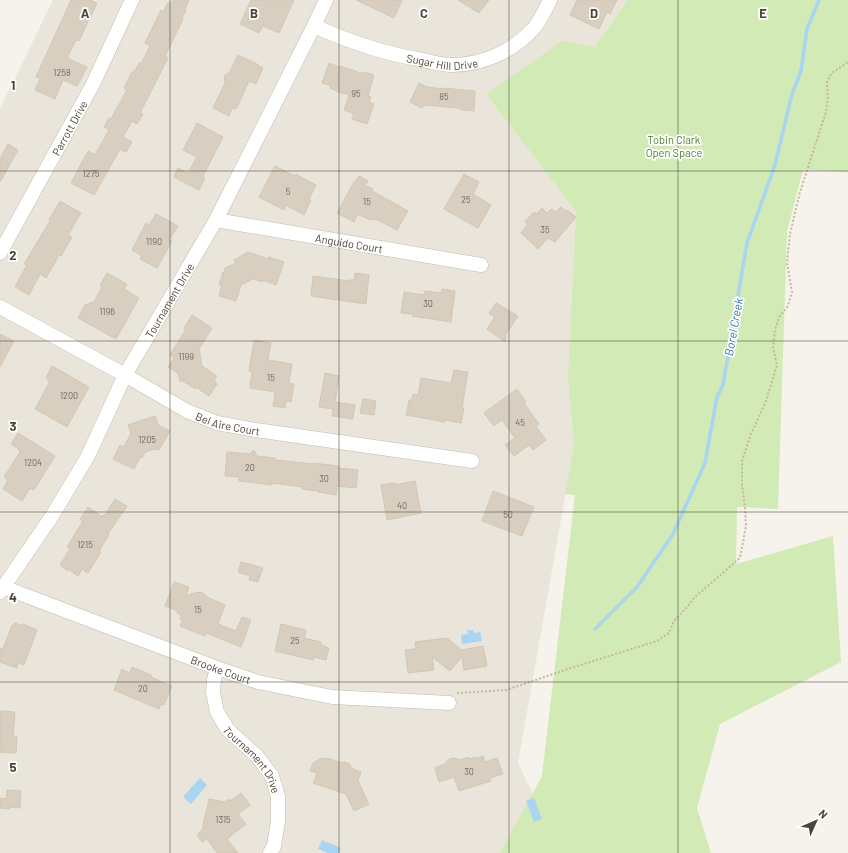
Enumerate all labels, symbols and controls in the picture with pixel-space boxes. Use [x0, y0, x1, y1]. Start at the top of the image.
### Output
text: A [81, 5, 90, 21]
text: B [250, 5, 258, 21]
text: C [420, 5, 428, 21]
text: D [590, 5, 598, 21]
text: E [759, 5, 767, 21]
street label: Sugar Hill Drive [406, 51, 479, 72]
house number: 1258 [53, 67, 71, 78]
text: 1 [11, 77, 15, 93]
house number: 95 [351, 88, 361, 99]
house number: 85 [439, 91, 449, 102]
street label: Parrott Drive [49, 98, 89, 157]
park label: Tobin Clark Open Space [646, 133, 702, 159]
house number: 1275 [83, 168, 100, 179]
house number: 5 [286, 186, 291, 197]
house number: 25 [461, 194, 471, 205]
house number: 15 [363, 196, 371, 207]
house number: 35 [540, 224, 550, 235]
street label: Anguido Court [314, 230, 384, 255]
house number: 1190 [146, 236, 162, 247]
text: 2 [9, 247, 17, 263]
street label: Tournament Drive [142, 260, 196, 340]
water label: Borel Creek [721, 297, 745, 357]
house number: 30 [423, 298, 433, 309]
house number: 1196 [99, 306, 115, 317]
house number: 1199 [178, 351, 194, 362]
house number: 15 [267, 372, 275, 383]
house number: 1200 [60, 390, 78, 401]
street label: Bel Aire Court [194, 409, 261, 437]
house number: 45 [515, 417, 525, 428]
text: 3 [9, 418, 17, 434]
house number: 1205 [138, 434, 156, 445]
house number: 1204 [24, 457, 42, 468]
house number: 20 [245, 462, 255, 473]
house number: 30 [319, 473, 329, 484]
house number: 40 [397, 500, 407, 511]
house number: 50 [503, 509, 513, 520]
house number: 1215 [77, 539, 93, 550]
text: 4 [9, 589, 17, 605]
house number: 15 [194, 604, 202, 615]
house number: 25 [290, 635, 300, 646]
street label: Brooke Court [189, 652, 253, 686]
house number: 20 [138, 683, 148, 694]
street label: Tournament Drive [221, 724, 283, 795]
text: 5 [9, 759, 17, 775]
house number: 30 [464, 766, 474, 777]
north arrow [796, 801, 836, 841]
text: N [816, 806, 831, 821]
house number: 1315 [215, 814, 231, 825]

